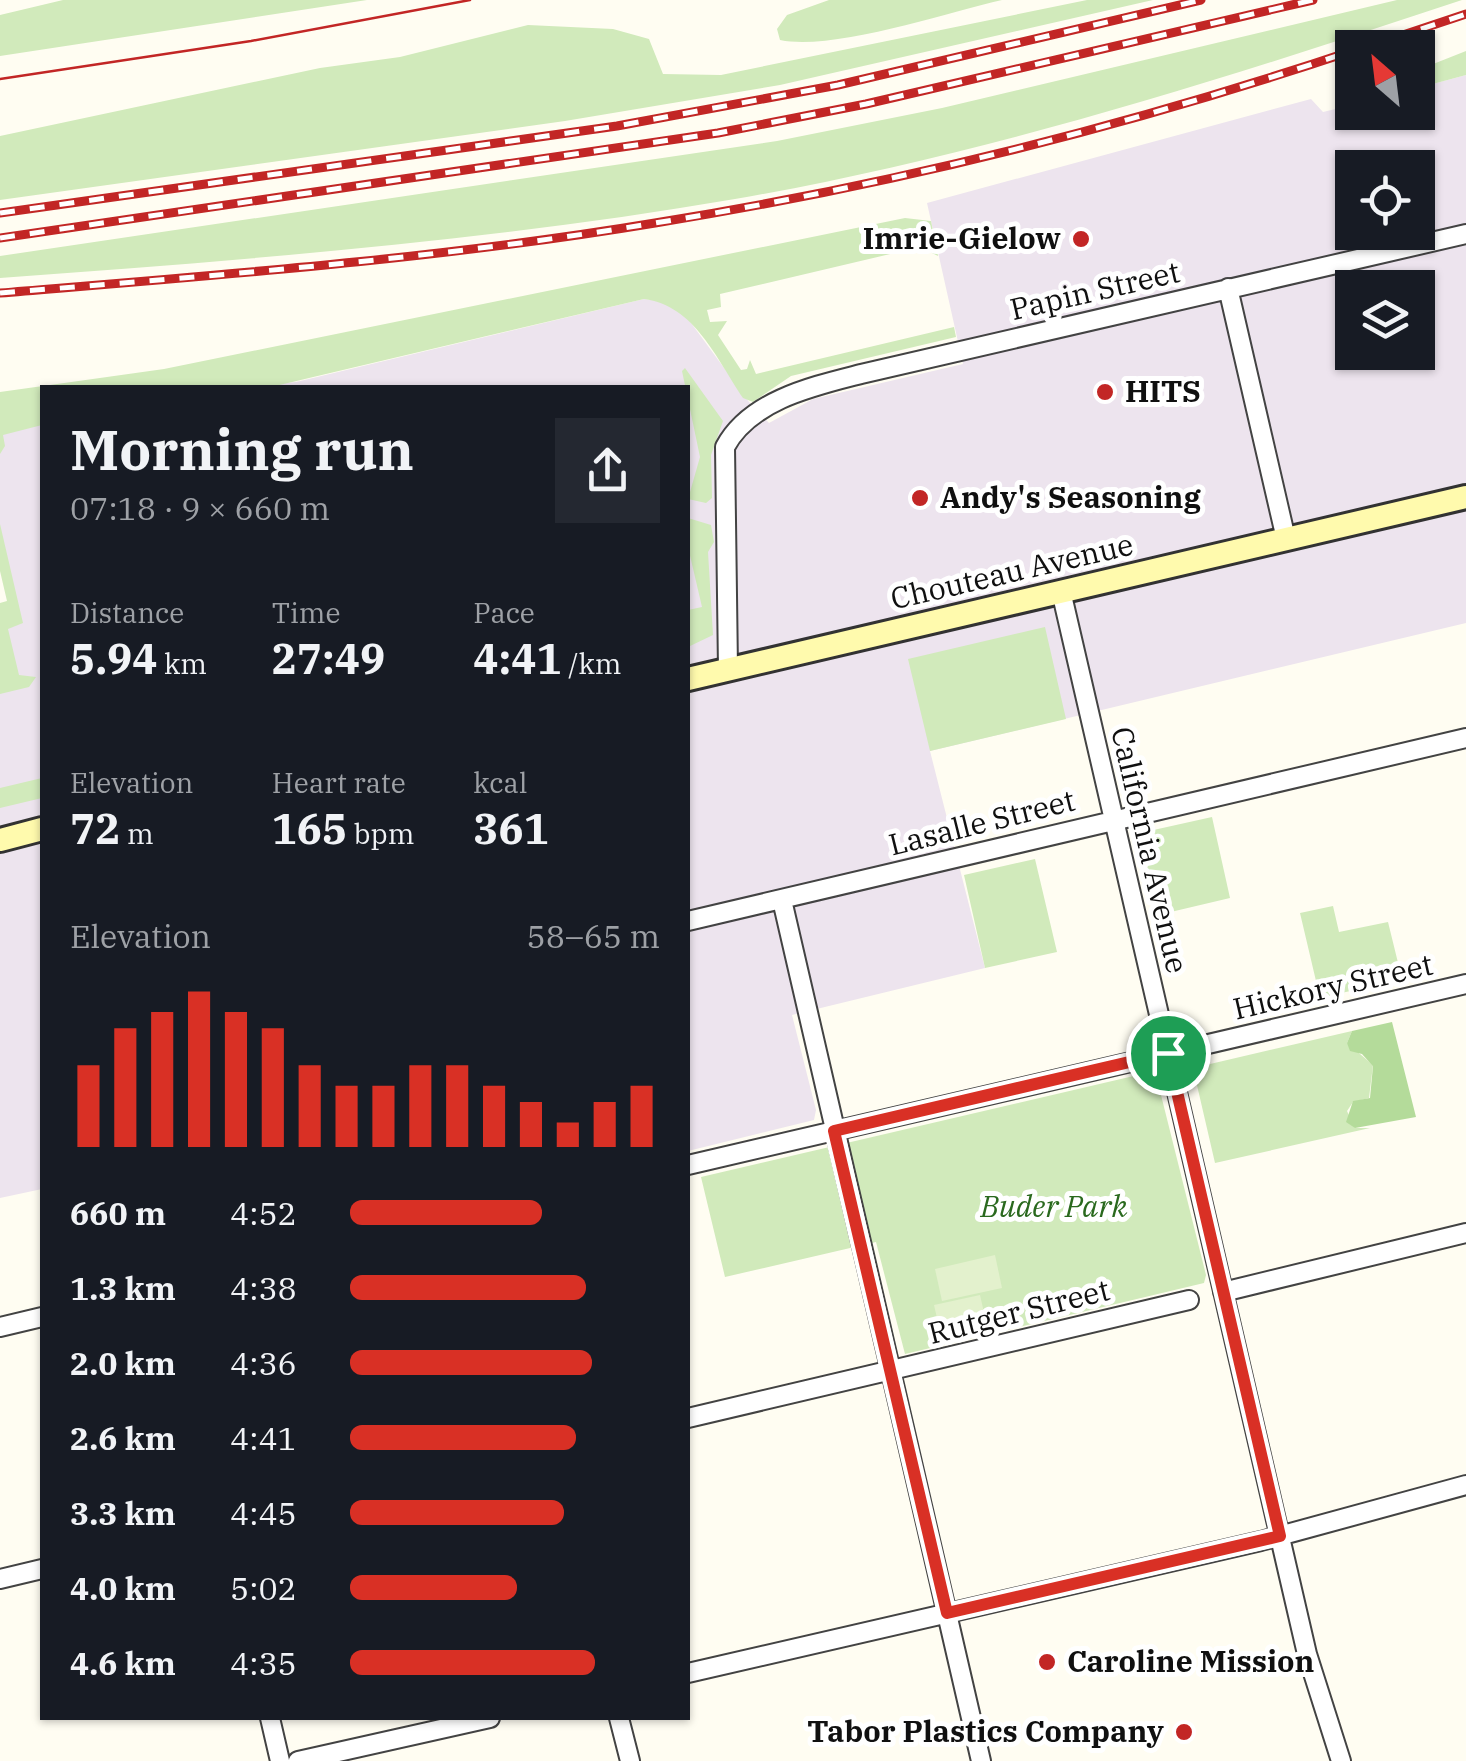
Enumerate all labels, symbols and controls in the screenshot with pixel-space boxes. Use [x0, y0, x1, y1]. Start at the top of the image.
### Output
north arrow [1335, 30, 1435, 130]
map controls [1335, 30, 1435, 370]
button: locate [1335, 150, 1435, 250]
place label: Imrie-Gielow [863, 218, 1061, 257]
marker: Imrie-Gielow [1070, 228, 1092, 250]
street label: Papin Street [1006, 251, 1183, 328]
button: layers [1335, 270, 1435, 370]
place label: HITS [1125, 371, 1201, 410]
marker: HITS [1094, 381, 1116, 403]
text: Morning run [70, 414, 414, 485]
button: share [555, 418, 660, 523]
place label: Andy's Seasoning [940, 477, 1201, 516]
text: 07:18 · 9 × 660 m [70, 487, 330, 529]
marker: Andy's Seasoning [909, 487, 931, 509]
street label: Chouteau Avenue [887, 524, 1137, 617]
text: Distance [70, 594, 184, 631]
text: Time [272, 594, 340, 631]
text: Pace [473, 594, 535, 631]
text: 5.94 [70, 631, 157, 686]
text: 27:49 [272, 631, 385, 686]
text: 4:41 [473, 631, 562, 686]
text: km [157, 645, 207, 682]
text: /km [562, 645, 621, 682]
street label: California Avenue [1103, 723, 1198, 977]
text: Elevation [70, 764, 193, 801]
text: Heart rate [272, 764, 406, 801]
text: kcal [473, 764, 527, 801]
street label: Lasalle Street [884, 780, 1079, 864]
text: 72 [70, 801, 120, 856]
text: 165 [272, 801, 347, 856]
text: 361 [473, 801, 549, 856]
text: m [120, 815, 154, 852]
text: bpm [347, 815, 414, 852]
text: Elevation [70, 915, 211, 957]
text: 58–65 m [526, 915, 660, 957]
street label: Hickory Street [1229, 944, 1436, 1027]
pin [1126, 1011, 1211, 1096]
icon: arrive [1141, 1026, 1196, 1081]
park label: Buder Park [980, 1186, 1128, 1225]
text: 660 m [70, 1192, 166, 1234]
text: 4:52 [230, 1192, 297, 1234]
text: 1.3 km [70, 1267, 176, 1309]
text: 4:38 [230, 1267, 297, 1309]
street label: Rutger Street [924, 1269, 1113, 1352]
text: 2.0 km [70, 1342, 176, 1384]
text: 4:36 [230, 1342, 297, 1384]
text: 2.6 km [70, 1417, 176, 1459]
text: 4:41 [230, 1417, 297, 1459]
text: 3.3 km [70, 1492, 176, 1534]
text: 4:45 [230, 1492, 297, 1534]
text: 4.0 km [70, 1567, 176, 1609]
text: 5:02 [230, 1567, 297, 1609]
place label: Caroline Mission [1067, 1641, 1314, 1680]
text: 4.6 km [70, 1642, 176, 1684]
text: 4:35 [230, 1642, 297, 1684]
marker: Caroline Mission [1036, 1651, 1058, 1673]
place label: Tabor Plastics Company [807, 1711, 1164, 1750]
marker: Tabor Plastics Company [1173, 1721, 1195, 1743]

